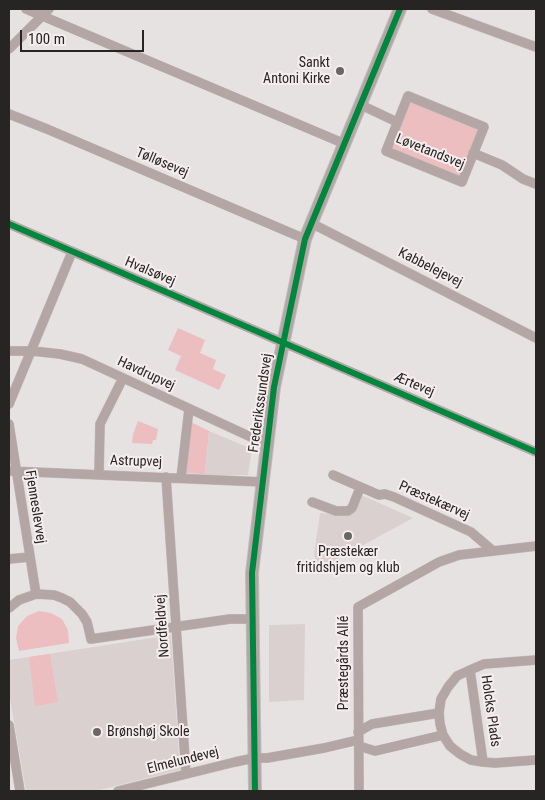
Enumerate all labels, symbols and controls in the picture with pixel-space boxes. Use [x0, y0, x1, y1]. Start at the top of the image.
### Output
scale bar [22, 20, 146, 52]
text: 100 m [28, 30, 65, 48]
place label: Sankt Antoni Kirke [263, 55, 330, 88]
marker: Sankt Antoni Kirke [334, 65, 346, 77]
street label: Løvetandsvej [393, 131, 467, 173]
street label: Tølløsevej [133, 144, 191, 182]
street label: Kabbelejevej [395, 245, 465, 291]
street label: Hvalsøvej [122, 254, 178, 290]
street label: Frederikssundsvej [246, 352, 276, 454]
street label: Havdrupvej [115, 353, 177, 395]
street label: Ærtevej [391, 369, 437, 401]
street label: Astrupvej [110, 453, 162, 471]
street label: Fjenneslevvej [21, 469, 49, 545]
street label: Præstekærvej [396, 478, 472, 524]
marker: Præstekær fritidshjem og klub [342, 530, 354, 542]
place label: Præstekær fritidshjem og klub [296, 544, 400, 576]
street label: Nordfeldvej [152, 594, 174, 658]
street label: Præstegårds Allé [336, 616, 352, 710]
street label: Holcks Plads [477, 674, 503, 748]
place label: Brønshøj Skole [107, 724, 190, 740]
marker: Brønshøj Skole [91, 726, 103, 738]
street label: Elmelundevej [146, 744, 220, 778]

